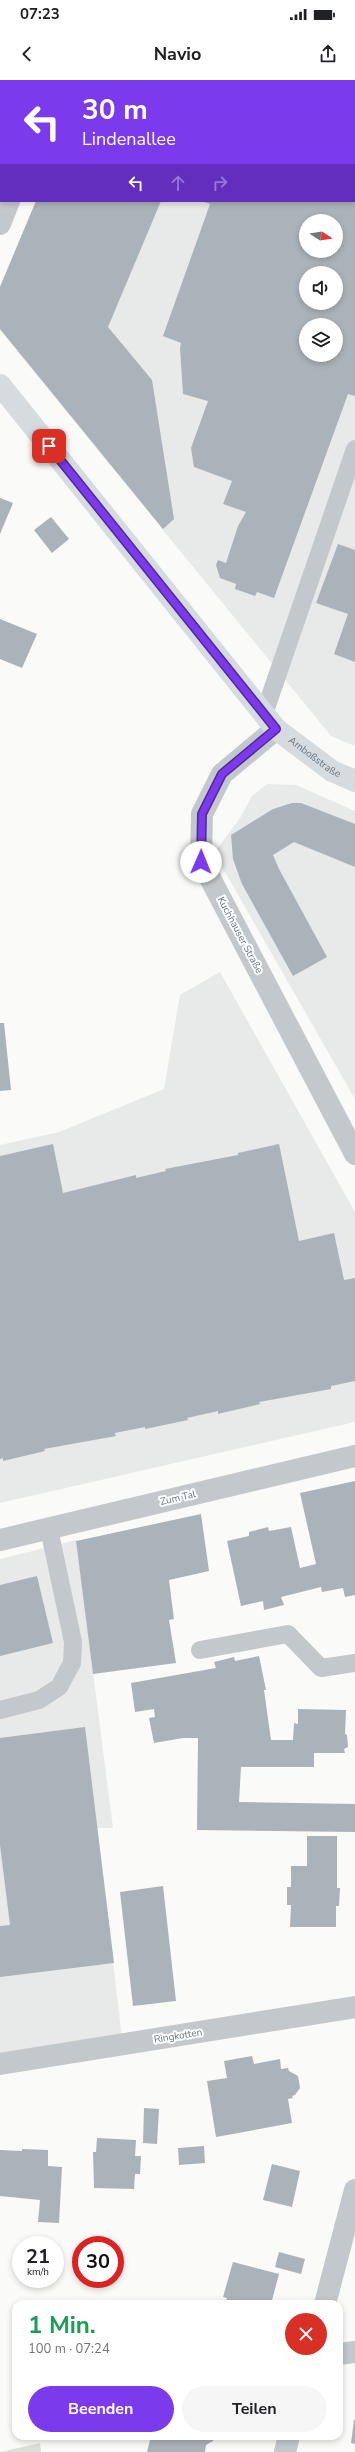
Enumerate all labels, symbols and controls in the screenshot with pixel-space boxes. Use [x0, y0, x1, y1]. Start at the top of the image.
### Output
text: 07:23 [20, 4, 60, 24]
text: Navio [154, 42, 201, 66]
icon: back [16, 43, 38, 65]
icon: share [317, 43, 339, 65]
text: 30 m [82, 91, 148, 129]
icon: left [16, 96, 68, 148]
text: Lindenallee [82, 127, 176, 151]
icon: left [125, 172, 147, 194]
icon: ahead [167, 172, 189, 194]
icon: right [209, 172, 231, 194]
north arrow [299, 214, 343, 258]
map controls [299, 214, 343, 362]
button: sound [299, 266, 343, 310]
button: layers [299, 318, 343, 362]
pin [32, 429, 66, 463]
icon: arrive [38, 435, 60, 457]
street label: Amboßstraße [285, 734, 343, 781]
position arrow [180, 841, 222, 883]
street label: Kuchhauser Straße [214, 894, 266, 976]
street label: Zum Tal [159, 1487, 197, 1509]
street label: Ringkotten [153, 2025, 203, 2047]
speed limit sign: 30 [72, 2236, 124, 2288]
text: 21 [26, 2243, 50, 2270]
text: km/h [27, 2265, 49, 2279]
text: 1 Min. [28, 2309, 96, 2341]
button: close [285, 2313, 327, 2355]
text: 100 m · 07:24 [28, 2340, 110, 2358]
button: Beenden [28, 2386, 174, 2432]
button: Teilen [182, 2386, 327, 2432]

